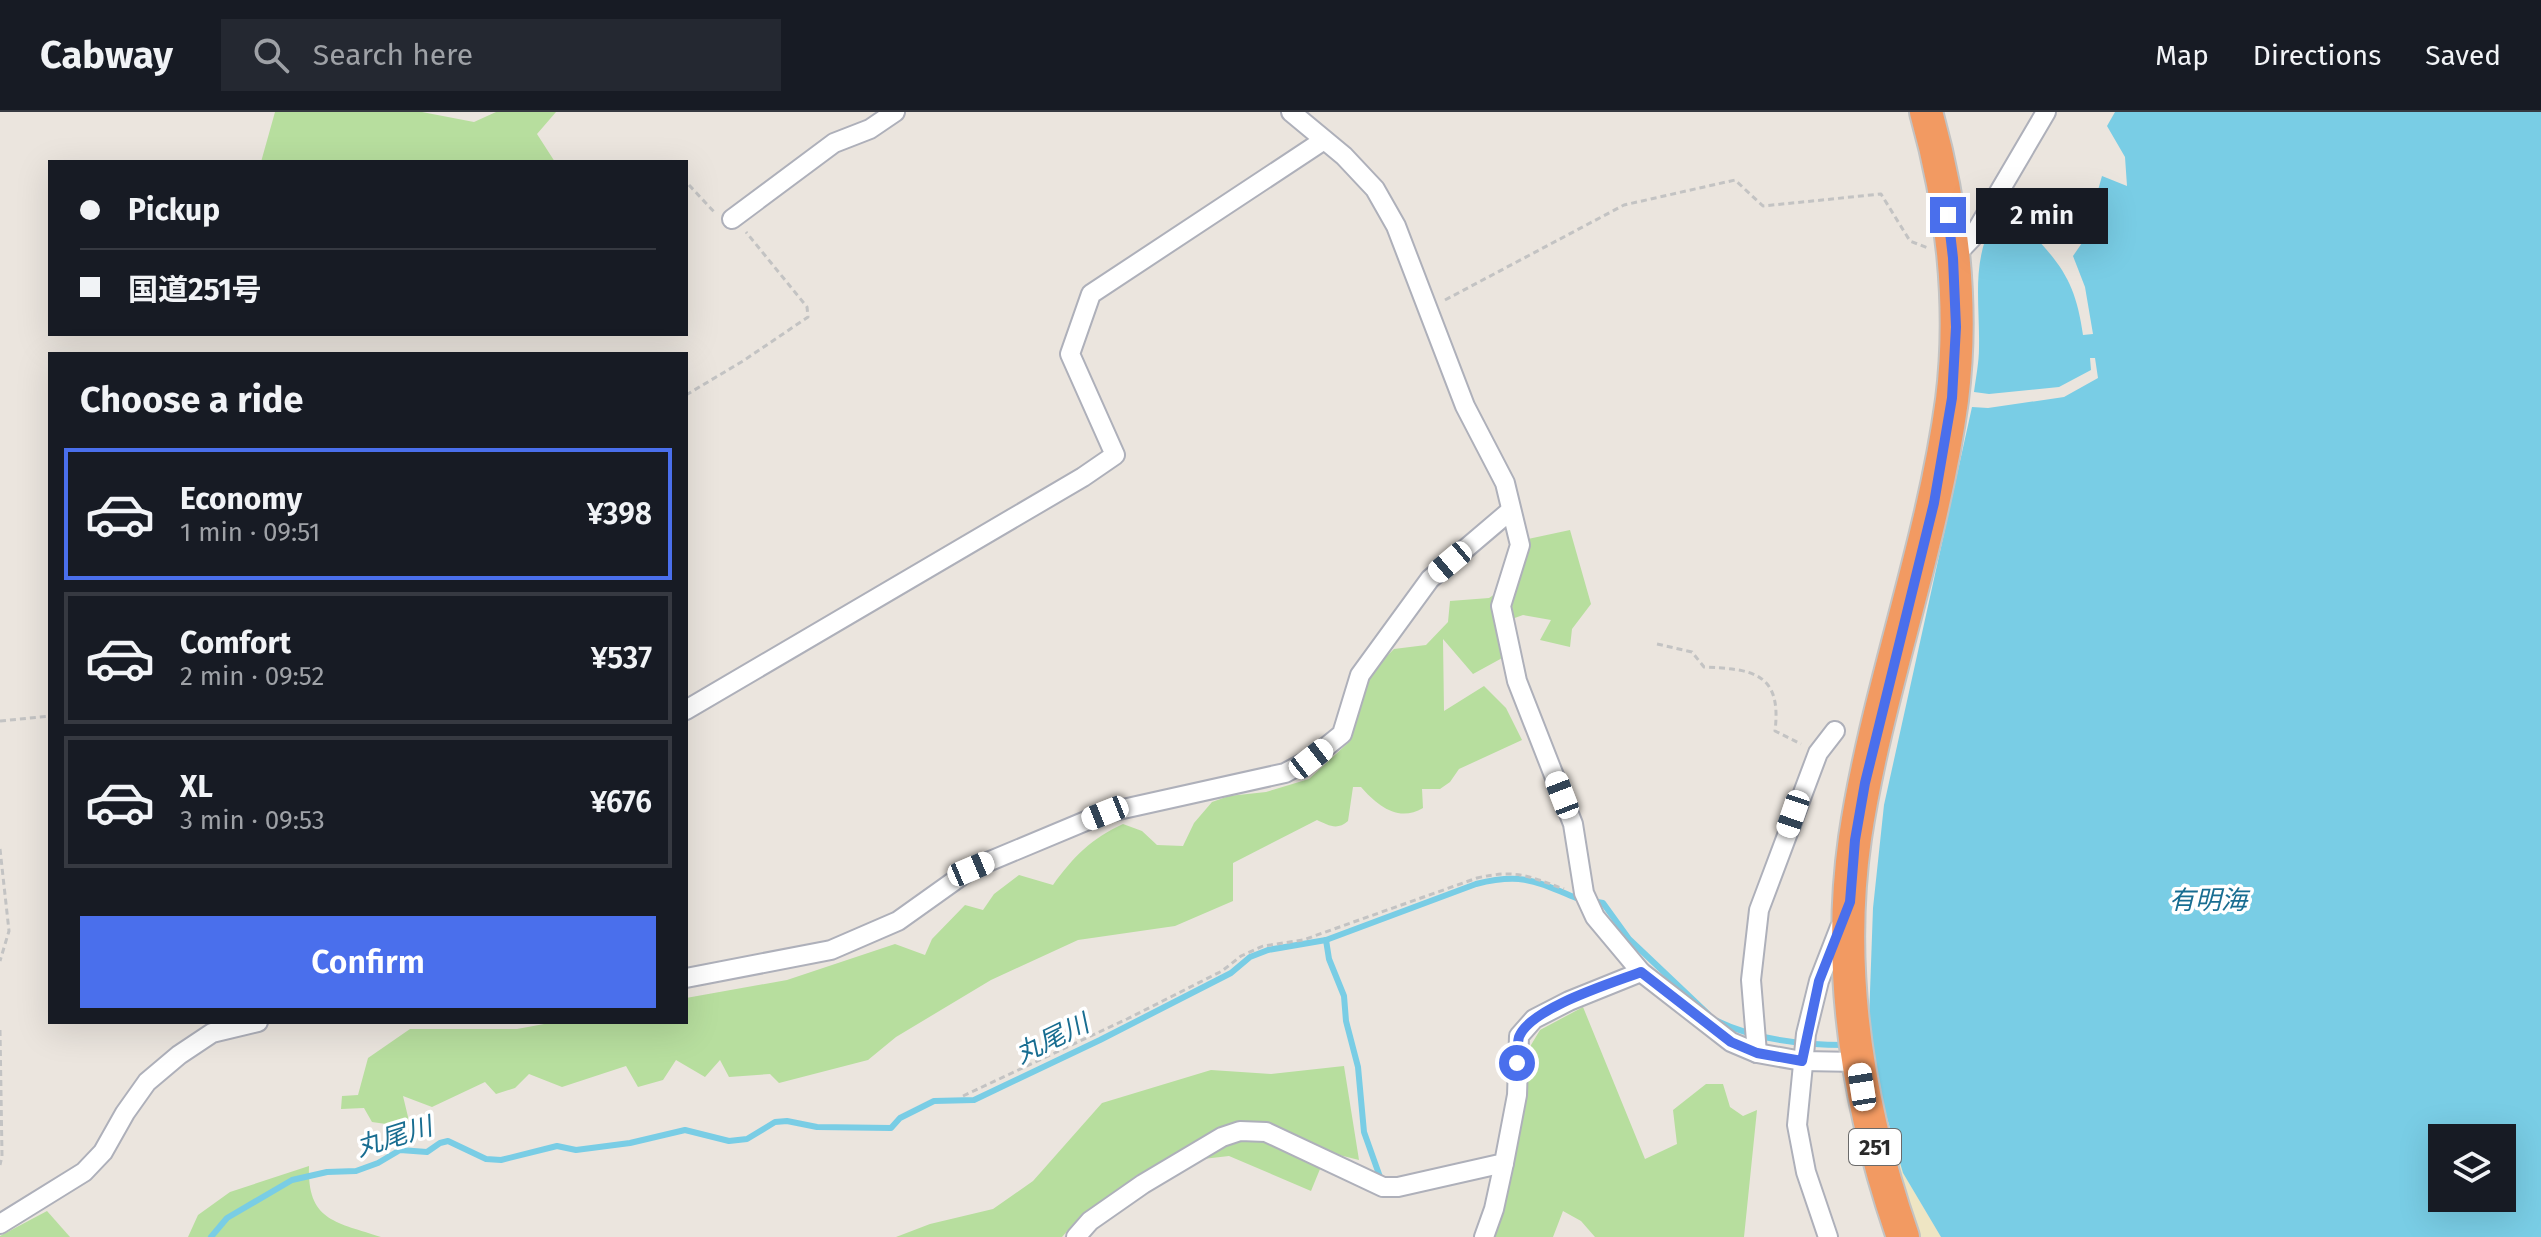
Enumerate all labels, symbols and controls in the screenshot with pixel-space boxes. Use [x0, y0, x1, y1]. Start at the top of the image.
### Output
search box [221, 19, 781, 91]
text: Cabway [40, 32, 173, 78]
icon: search [249, 33, 293, 77]
text: Search here [313, 37, 473, 73]
text: Map [2155, 39, 2209, 72]
text: Directions [2253, 39, 2381, 72]
text: Saved [2425, 39, 2501, 72]
callout: 2 min [1976, 187, 2108, 243]
text: Pickup [128, 192, 220, 228]
route end [1930, 197, 1966, 233]
text: 2 min [2010, 200, 2074, 231]
text: 国道251号 [128, 272, 262, 308]
text: Choose a ride [80, 378, 303, 422]
icon: car [84, 478, 156, 550]
text: Economy [180, 481, 302, 517]
text: ¥398 [587, 496, 652, 532]
text: 1 min · 09:51 [180, 517, 320, 548]
car [1424, 537, 1476, 587]
icon: car [84, 622, 156, 694]
text: Comfort [180, 625, 291, 661]
text: ¥537 [591, 640, 652, 676]
text: 2 min · 09:52 [180, 661, 324, 692]
car [1285, 735, 1337, 783]
icon: car [84, 766, 156, 838]
car [1542, 768, 1582, 822]
text: XL [180, 769, 213, 805]
text: ¥676 [590, 784, 652, 820]
car [1774, 787, 1812, 841]
car [1078, 793, 1132, 833]
text: 3 min · 09:53 [180, 805, 325, 836]
car [944, 849, 998, 889]
water label: 有明海 [2169, 885, 2251, 916]
button: Confirm [80, 916, 656, 1008]
water label: 丸尾川 [1010, 1007, 1097, 1070]
route start [1499, 1045, 1535, 1081]
car [1846, 1061, 1878, 1113]
water label: 丸尾川 [352, 1110, 439, 1163]
map controls [2428, 1124, 2516, 1212]
button: layers [2428, 1124, 2516, 1212]
road number: 251 [1849, 1129, 1901, 1165]

